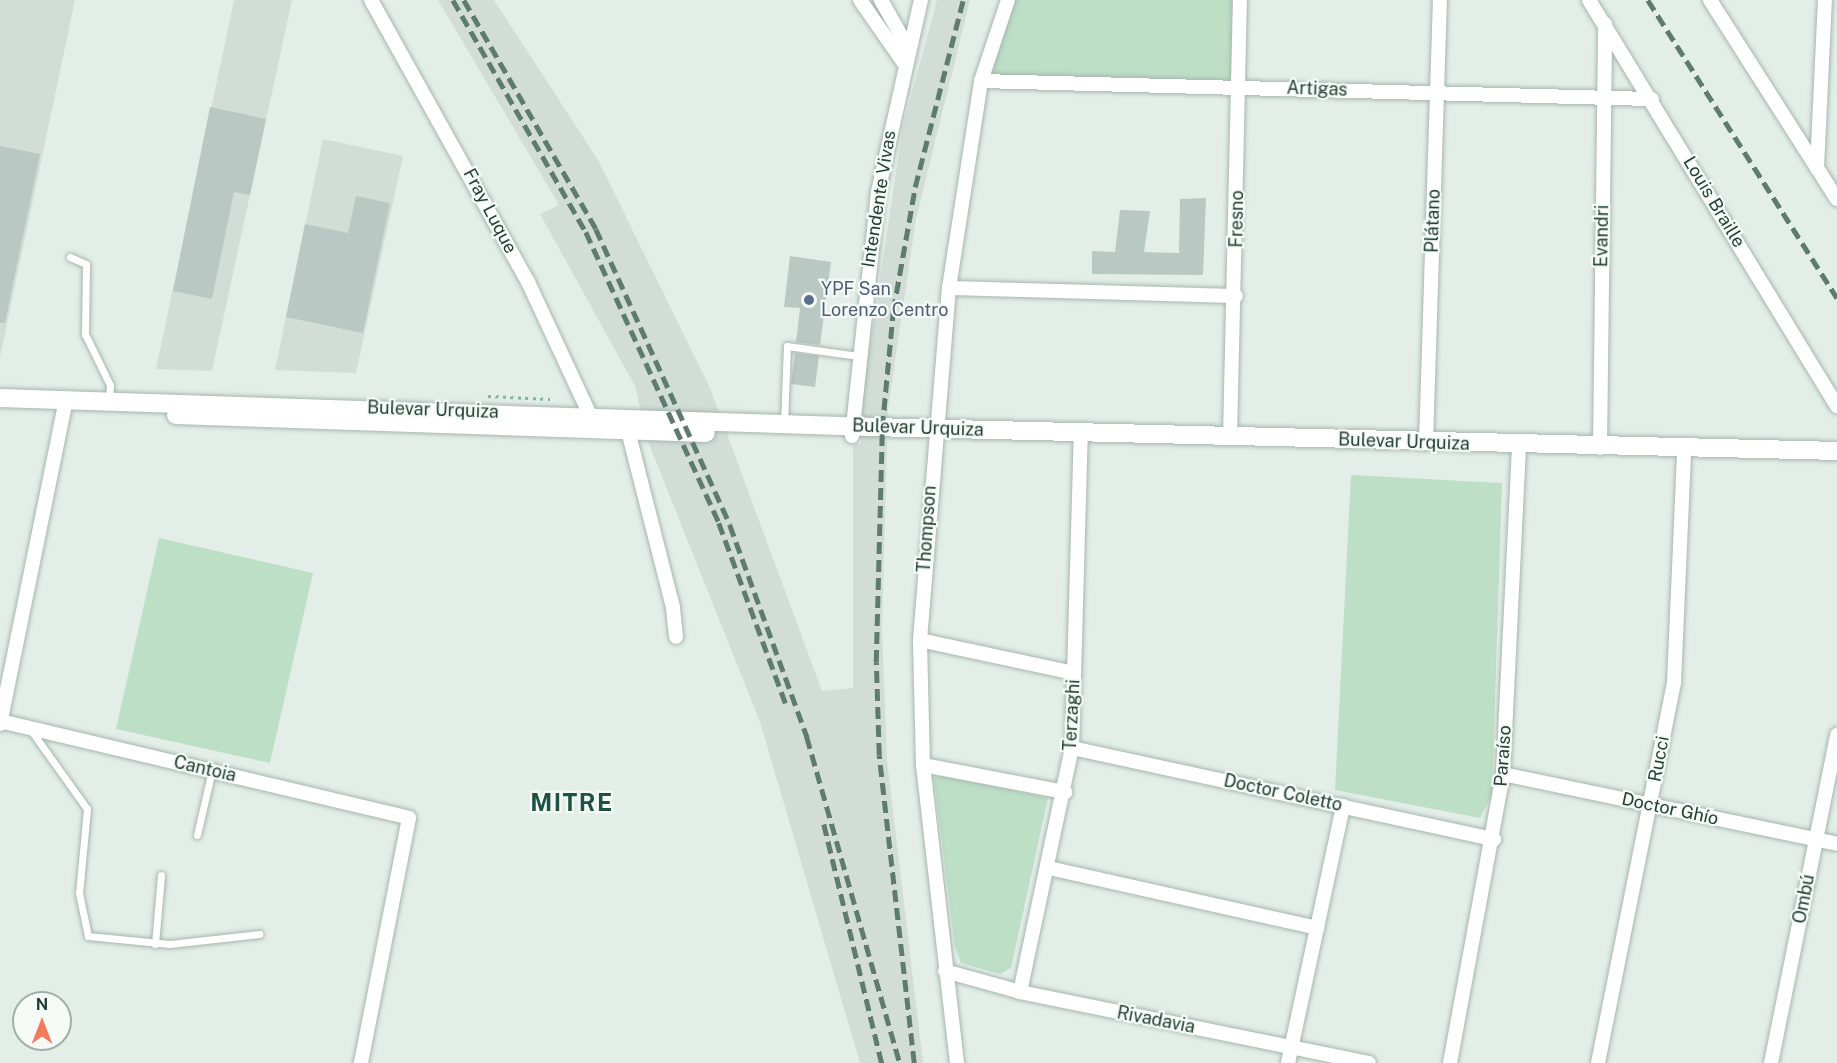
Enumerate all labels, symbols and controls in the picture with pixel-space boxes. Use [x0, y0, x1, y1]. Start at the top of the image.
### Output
street label: Artigas [1286, 77, 1348, 101]
street label: Intendente Vivas [857, 129, 901, 269]
street label: Louis Braille [1678, 153, 1750, 251]
street label: Fray Luque [459, 165, 521, 257]
street label: Plátano [1421, 189, 1445, 253]
street label: Fresno [1226, 190, 1248, 248]
street label: Evandri [1591, 205, 1613, 267]
place label: YPF San Lorenzo Centro [821, 279, 948, 322]
marker: YPF San Lorenzo Centro [802, 293, 816, 307]
street label: Bulevar Urquiza [367, 397, 499, 423]
street label: Bulevar Urquiza [852, 415, 984, 441]
street label: Bulevar Urquiza [1338, 429, 1470, 455]
street label: Thompson [913, 485, 941, 573]
street label: Terzaghi [1059, 679, 1085, 751]
street label: Paraíso [1490, 725, 1516, 787]
street label: Rucci [1644, 734, 1674, 784]
street label: Cantoia [172, 751, 238, 787]
street label: Doctor Coletto [1222, 770, 1344, 816]
street label: Doctor Ghío [1620, 788, 1720, 830]
district label: MITRE [530, 789, 614, 817]
street label: Ombú [1789, 872, 1819, 926]
north arrow [12, 991, 72, 1051]
text: N [36, 995, 48, 1014]
street label: Rivadavia [1115, 1002, 1197, 1038]

